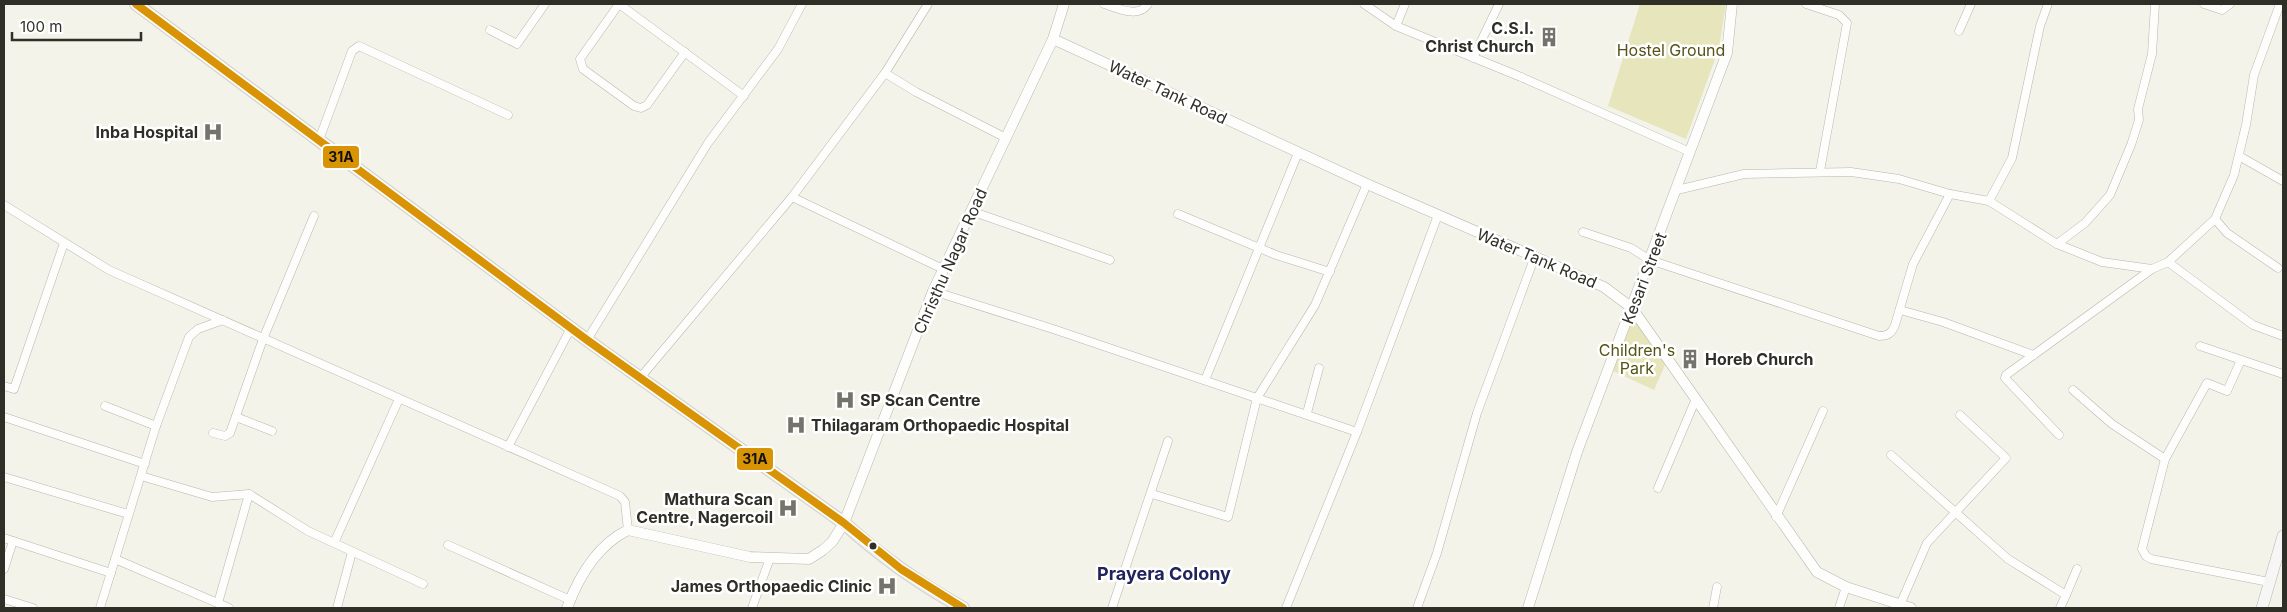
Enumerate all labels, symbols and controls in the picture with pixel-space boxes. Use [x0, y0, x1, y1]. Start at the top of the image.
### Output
scale bar [12, 10, 141, 42]
text: 100 m [20, 17, 62, 36]
place label: C.S.I. Christ Church [1425, 18, 1534, 56]
building icon: C.S.I. Christ Church [1538, 26, 1560, 48]
park label: Hostel Ground [1617, 40, 1725, 60]
street label: Water Tank Road [1106, 56, 1230, 128]
hospital icon: Inba Hospital [202, 121, 224, 143]
place label: Inba Hospital [96, 122, 198, 142]
line badge: 31A [322, 145, 360, 169]
text: 31A [328, 148, 354, 165]
street label: Christhu Nagar Road [909, 185, 991, 337]
street label: Water Tank Road [1474, 224, 1600, 292]
street label: Kesari Street [1617, 229, 1671, 327]
park label: Children's Park [1599, 340, 1675, 378]
building icon: Horeb Church [1679, 348, 1701, 370]
place label: Horeb Church [1705, 349, 1814, 369]
hospital icon: SP Scan Centre [834, 389, 856, 411]
place label: SP Scan Centre [860, 390, 981, 410]
hospital icon: Thilagaram Orthopaedic Hospital [785, 414, 807, 436]
place label: Thilagaram Orthopaedic Hospital [811, 415, 1069, 435]
line badge: 31A [736, 447, 774, 471]
text: 31A [742, 450, 768, 467]
place label: Mathura Scan Centre, Nagercoil [636, 489, 773, 527]
hospital icon: Mathura Scan Centre, Nagercoil [777, 497, 799, 519]
unlabelled marker [868, 541, 878, 551]
district label: Prayera Colony [1097, 563, 1231, 584]
hospital icon: James Orthopaedic Clinic [876, 575, 898, 597]
place label: James Orthopaedic Clinic [671, 576, 872, 596]

